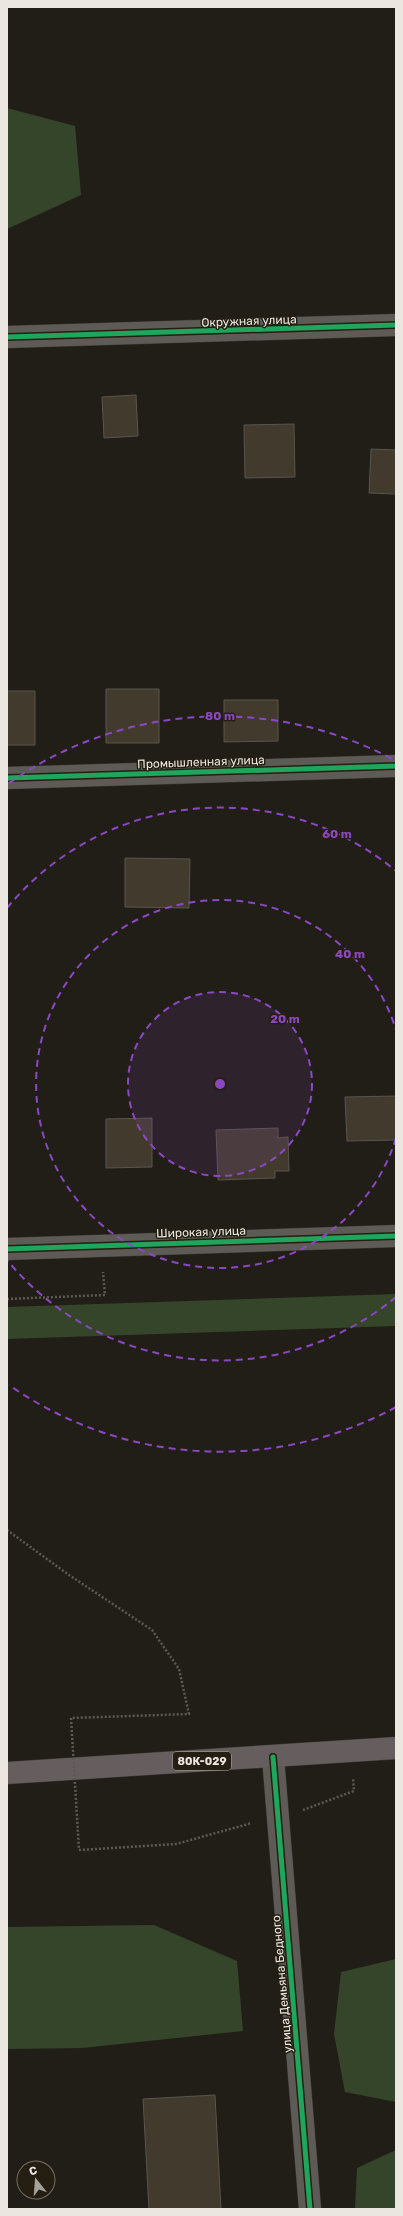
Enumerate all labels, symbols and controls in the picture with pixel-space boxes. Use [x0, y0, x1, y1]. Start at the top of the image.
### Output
street label: Окружная улица [201, 312, 297, 330]
text: 80 m [205, 709, 235, 723]
street label: Промышленная улица [137, 753, 265, 771]
text: 60 m [322, 827, 352, 841]
text: 40 m [335, 947, 365, 961]
text: 20 m [270, 1012, 300, 1026]
centre of rings [213, 1077, 227, 1091]
street label: Широкая улица [156, 1223, 246, 1241]
road number: 80К-029 [173, 1752, 231, 1770]
street label: улица Демьяна Бедного [269, 1915, 295, 2053]
north arrow [16, 2160, 56, 2200]
text: С [28, 2163, 39, 2178]

